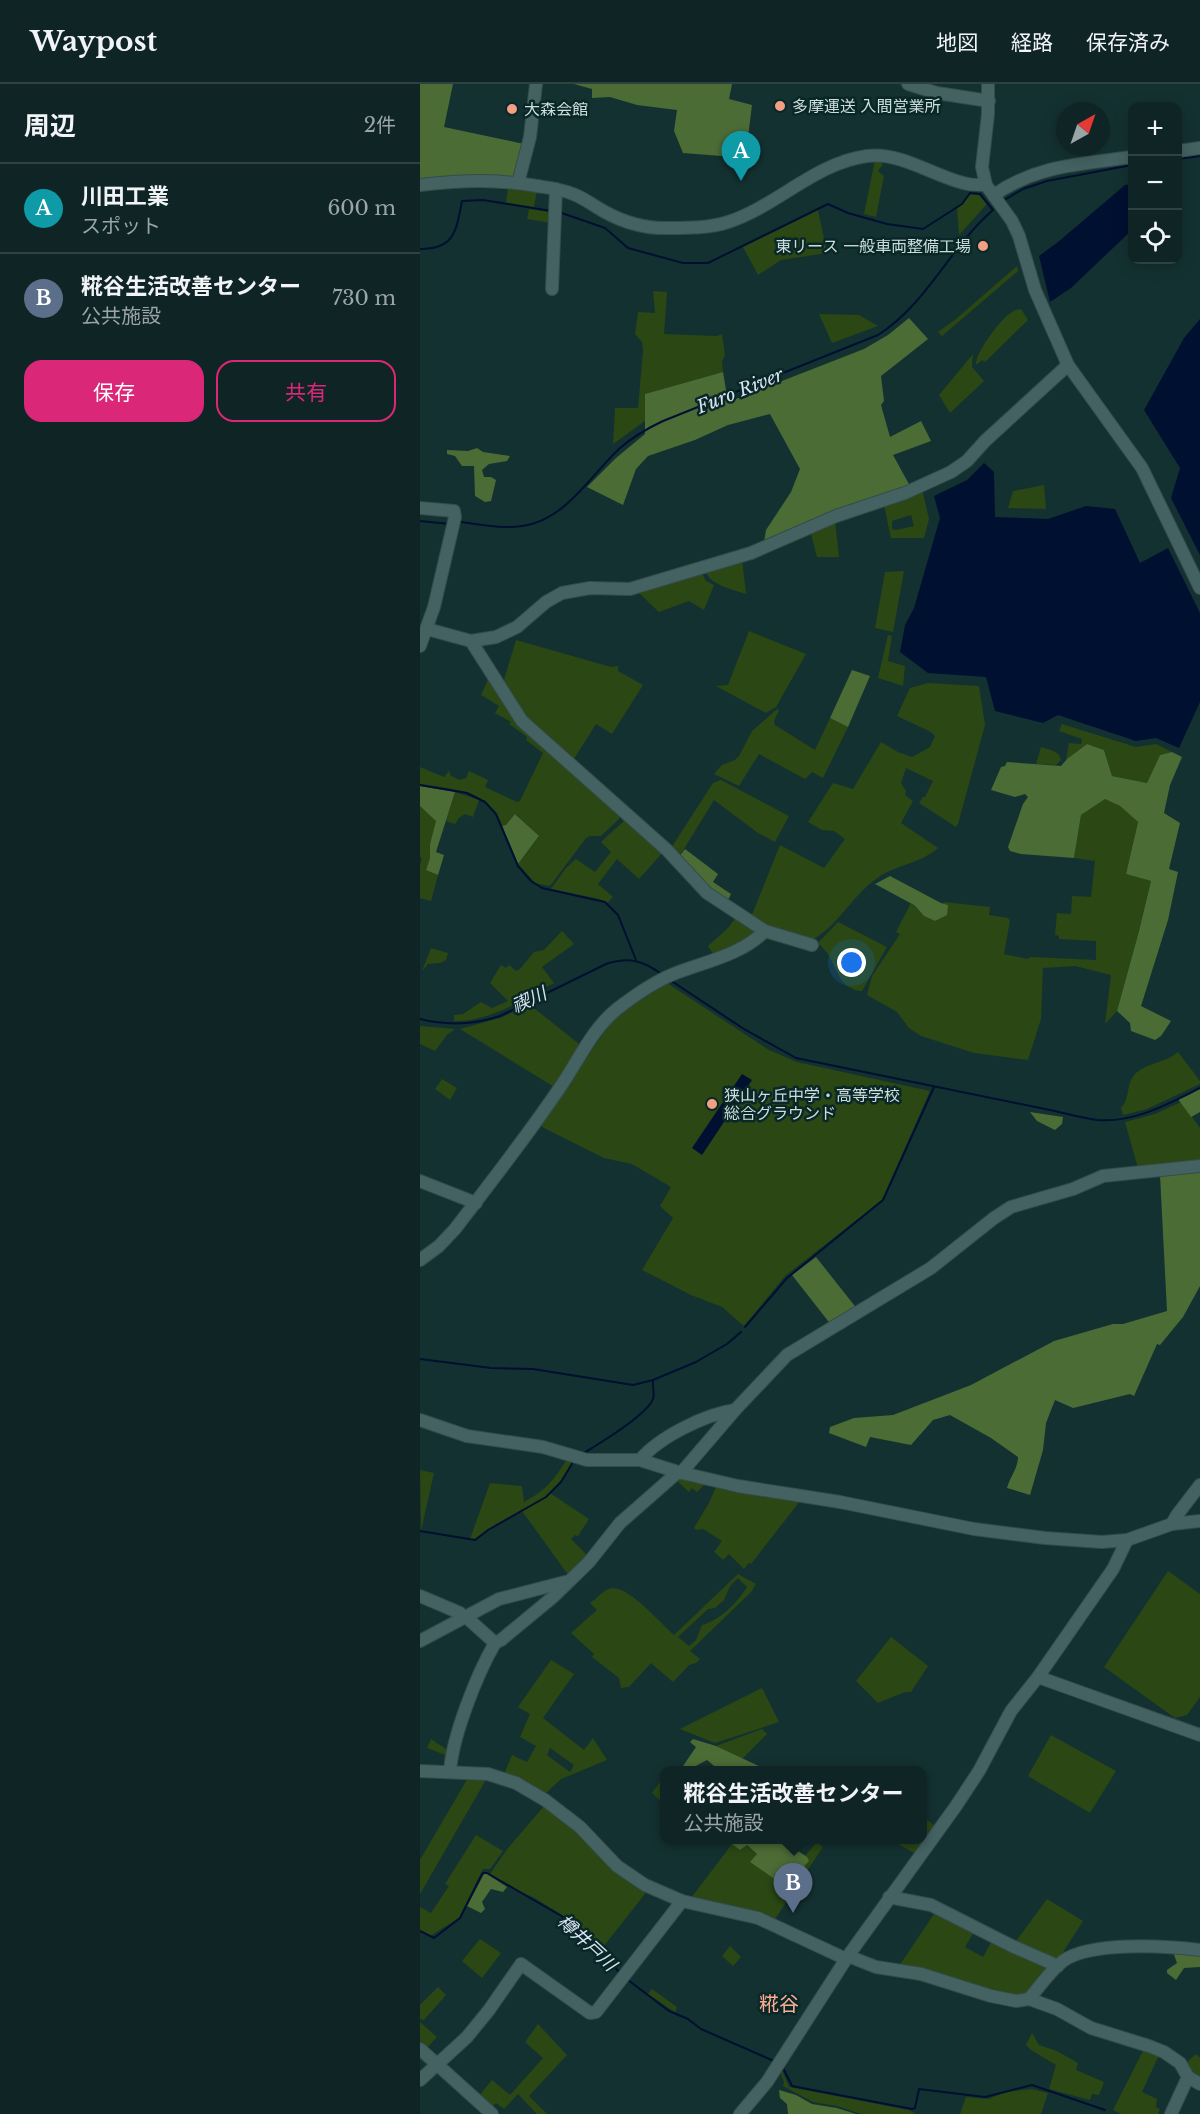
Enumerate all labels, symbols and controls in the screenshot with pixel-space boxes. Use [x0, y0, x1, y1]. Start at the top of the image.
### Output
text: Waypost [30, 24, 157, 59]
text: 地図 [936, 30, 978, 56]
text: 経路 [1011, 30, 1053, 56]
text: 保存済み [1086, 30, 1170, 56]
place label: 多摩運送 入間営業所 [792, 96, 941, 116]
place label: 大森会館 [524, 99, 588, 119]
marker: 多摩運送 入間営業所 [773, 99, 787, 113]
marker: 大森会館 [505, 102, 519, 116]
north arrow [1056, 102, 1110, 156]
map controls [1128, 102, 1182, 264]
button: + [1128, 102, 1182, 156]
text: 周辺 [24, 110, 76, 142]
text: 2件 [364, 113, 396, 137]
pin: A [722, 132, 760, 181]
button: − [1128, 156, 1182, 210]
text: 川田工業 [81, 183, 169, 210]
text: A [35, 196, 52, 220]
text: 600 m [327, 196, 396, 220]
button: locate [1128, 210, 1182, 264]
text: スポット [81, 214, 161, 238]
place label: 東リース 一般車両整備工場 [775, 236, 971, 256]
marker: 東リース 一般車両整備工場 [976, 239, 990, 253]
text: 糀谷生活改善センター [81, 273, 301, 300]
text: B [36, 286, 51, 310]
text: 730 m [332, 286, 396, 310]
text: 公共施設 [81, 304, 161, 328]
button: 保存 [24, 360, 204, 422]
button: 共有 [216, 360, 396, 422]
water label: Furo River [693, 363, 787, 419]
your location [837, 948, 866, 977]
water label: 禊川 [508, 982, 552, 1018]
place label: 狭山ヶ丘中学・高等学校 総合グラウンド [724, 1085, 900, 1123]
marker: 狭山ヶ丘中学・高等学校 総合グラウンド [705, 1097, 719, 1111]
popup [660, 1766, 927, 1844]
text: 糀谷生活改善センター [683, 1780, 904, 1807]
text: 公共施設 [683, 1811, 763, 1835]
pin: B [774, 1864, 812, 1913]
water label: 樽井戸川 [553, 1910, 622, 1977]
district label: 糀谷 [759, 1992, 799, 2016]

